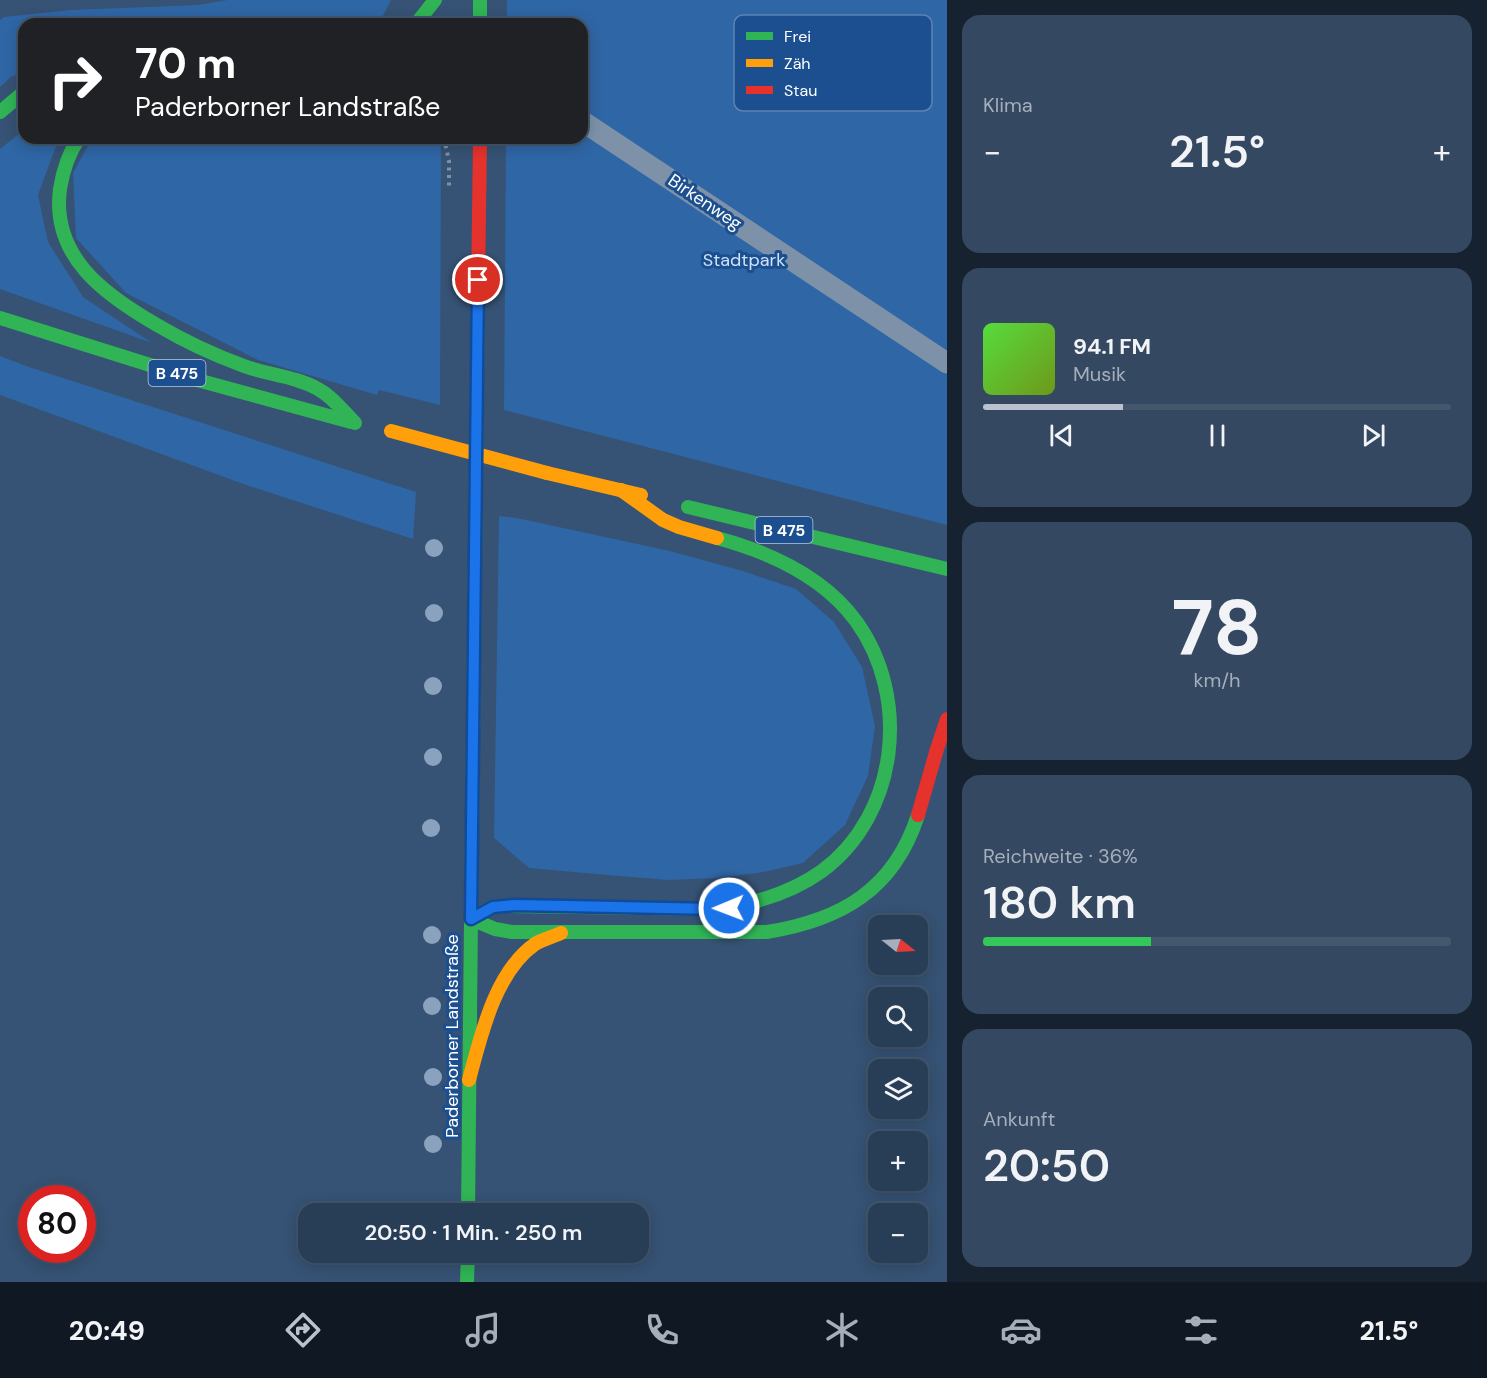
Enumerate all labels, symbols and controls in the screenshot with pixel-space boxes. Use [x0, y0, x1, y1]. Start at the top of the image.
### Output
legend [734, 15, 932, 111]
text: Frei [784, 26, 811, 47]
text: 70 m [135, 36, 236, 91]
icon: right [36, 42, 114, 120]
text: Zäh [784, 53, 811, 74]
text: Stau [784, 80, 817, 101]
text: Paderborner Landstraße [135, 89, 440, 124]
text: Klima [983, 92, 1033, 118]
text: 21.5° [1169, 122, 1265, 181]
text: − [983, 130, 1001, 173]
text: + [1433, 130, 1451, 173]
street label: Birkenweg [663, 168, 747, 236]
park label: Stadtpark [703, 248, 785, 272]
pin [452, 254, 503, 305]
icon: arrive [461, 263, 494, 296]
text: 94.1 FM [1073, 332, 1151, 361]
road number: B 475 [148, 360, 206, 386]
text: Musik [1073, 361, 1126, 387]
icon: previous [1045, 419, 1078, 452]
icon: pause [1201, 419, 1234, 452]
icon: next [1357, 419, 1390, 452]
road number: B 475 [756, 517, 812, 543]
text: 78 [1172, 577, 1262, 678]
text: km/h [1193, 667, 1241, 693]
text: Reichweite · 36% [983, 843, 1138, 869]
text: 180 km [983, 873, 1136, 932]
position arrow [697, 876, 761, 940]
north arrow [868, 915, 928, 975]
map controls [868, 915, 928, 1263]
street label: Paderborner Landstraße [440, 934, 464, 1138]
button: search [868, 987, 928, 1047]
button: layers [868, 1059, 928, 1119]
text: Ankunft [983, 1106, 1055, 1132]
button: + [868, 1131, 928, 1191]
text: 20:50 [983, 1136, 1110, 1195]
speed limit sign: 80 [18, 1185, 96, 1263]
button: − [868, 1203, 928, 1263]
text: 20:50 · 1 Min. · 250 m [365, 1218, 582, 1247]
icon: directions [282, 1309, 324, 1351]
icon: music [462, 1309, 504, 1351]
icon: phone [641, 1309, 683, 1351]
icon: climate [821, 1309, 863, 1351]
icon: car [1000, 1309, 1042, 1351]
icon: filters [1180, 1309, 1222, 1351]
text: 20:49 [69, 1313, 145, 1348]
text: 21.5° [1359, 1313, 1418, 1348]

